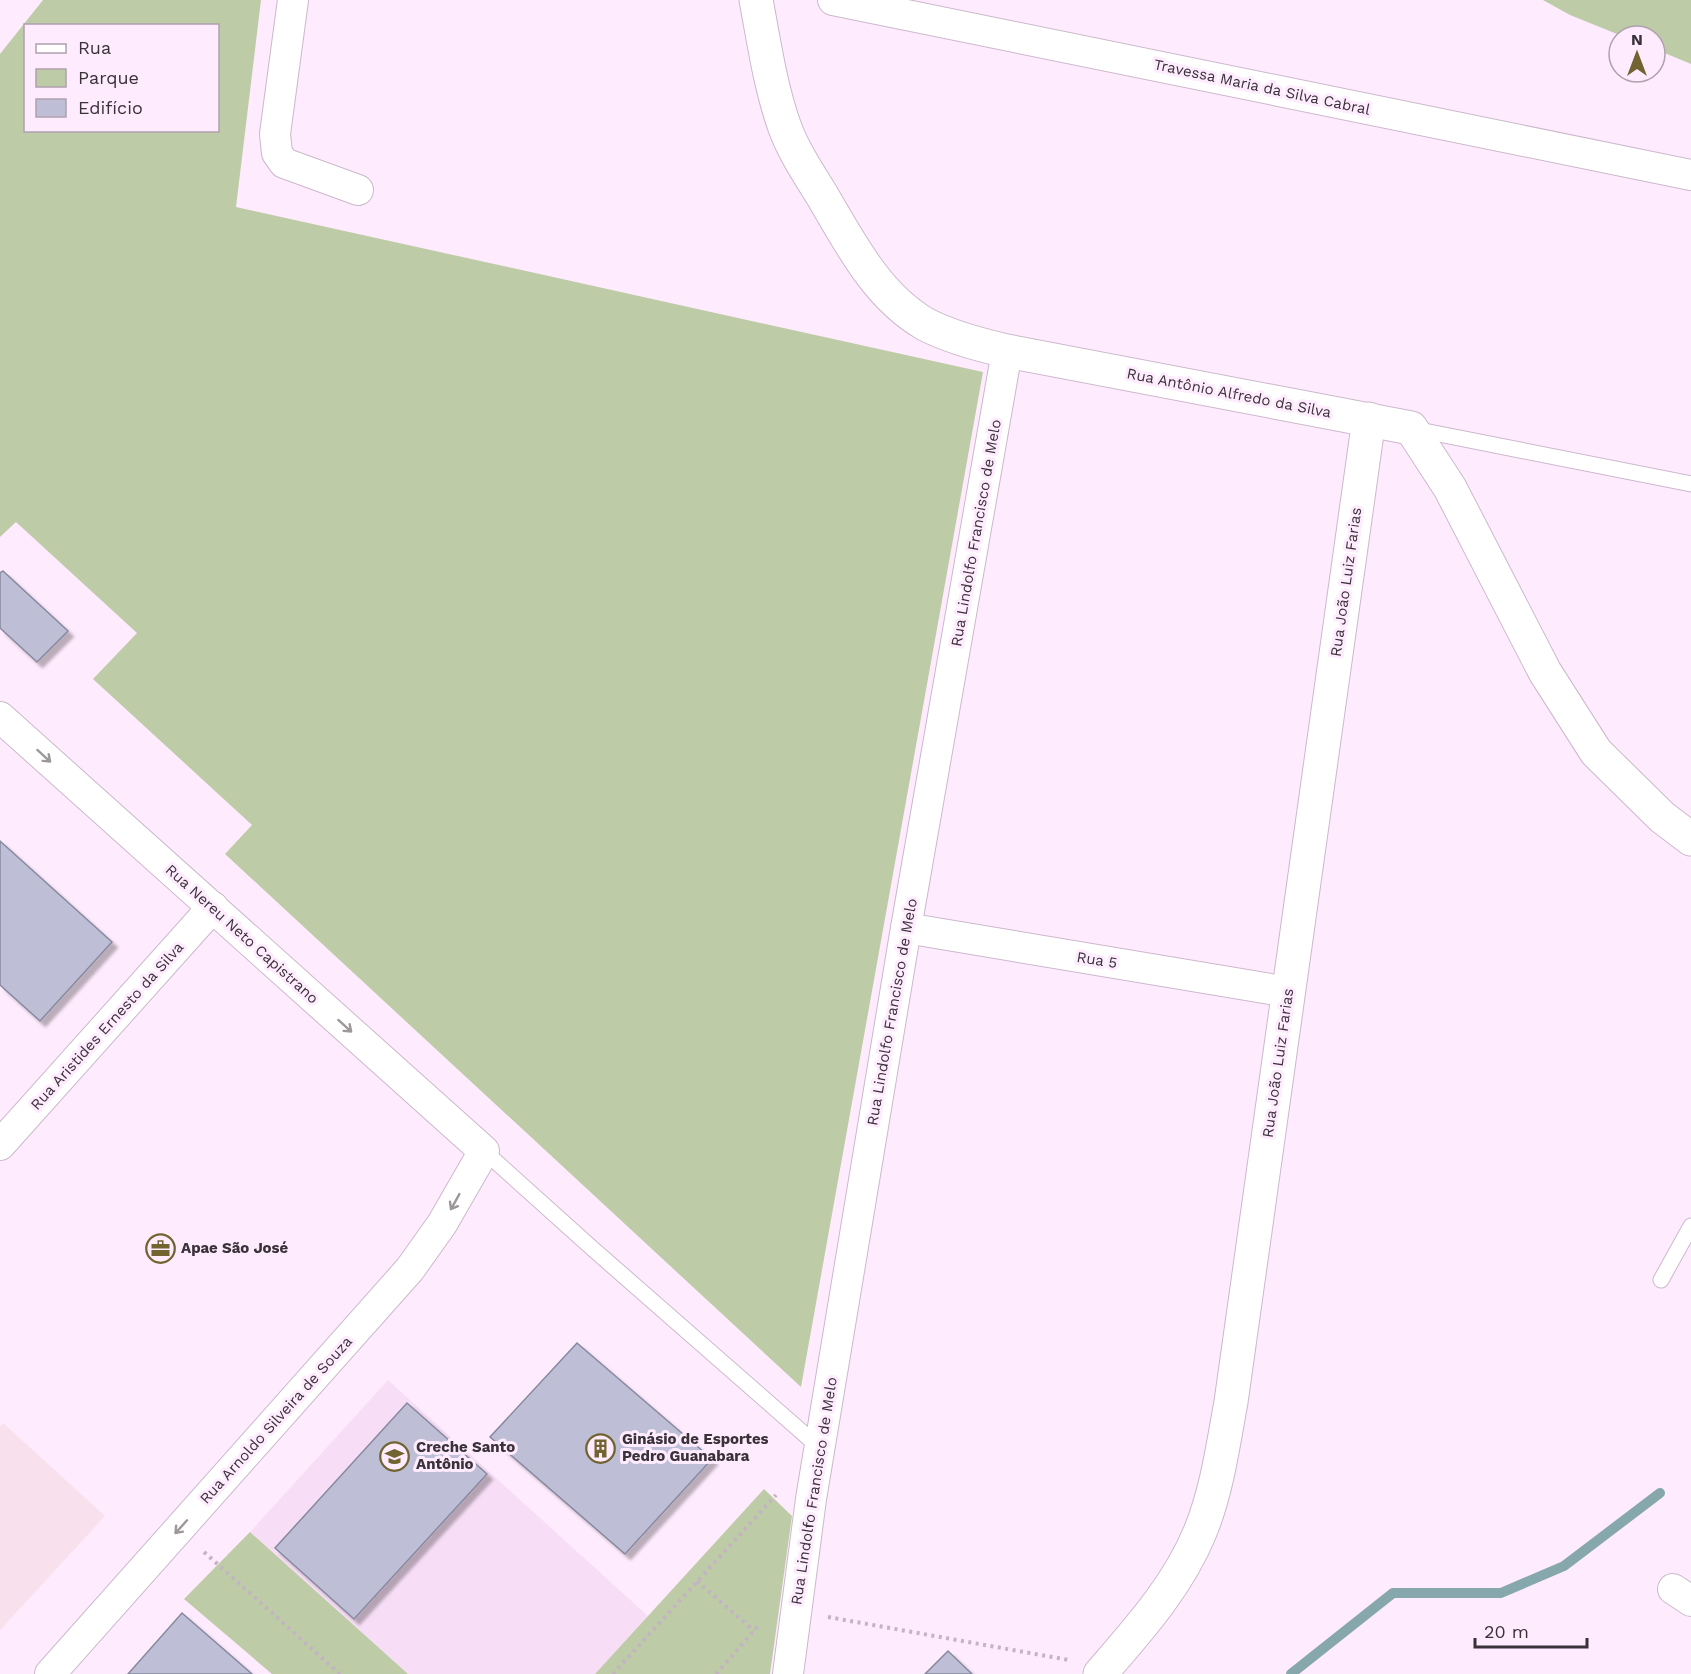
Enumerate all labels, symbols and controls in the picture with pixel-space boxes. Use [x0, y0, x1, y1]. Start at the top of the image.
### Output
legend [24, 24, 219, 132]
north arrow [1607, 24, 1667, 84]
text: N [1631, 30, 1643, 49]
text: Rua [78, 37, 111, 58]
street label: Travessa Maria da Silva Cabral [1152, 55, 1372, 119]
text: Parque [78, 67, 139, 88]
text: Edifício [78, 97, 143, 118]
street label: Rua Antônio Alfredo da Silva [1125, 364, 1333, 422]
street label: Rua Lindolfo Francisco de Melo [947, 418, 1005, 648]
street label: Rua João Luiz Farias [1327, 506, 1365, 658]
one-way arrow [36, 749, 51, 763]
street label: Rua Nereu Neto Capistrano [162, 861, 322, 1007]
street label: Rua Lindolfo Francisco de Melo [863, 897, 921, 1127]
street label: Rua Aristides Ernesto da Silva [27, 938, 187, 1114]
street label: Rua 5 [1075, 948, 1119, 972]
street label: Rua João Luiz Farias [1259, 987, 1297, 1139]
one-way arrow [337, 1019, 352, 1033]
one-way arrow [449, 1193, 461, 1210]
office icon: Apae São José [144, 1232, 176, 1264]
place label: Apae São José [181, 1239, 289, 1257]
street label: Rua Arnoldo Silveira de Souza [196, 1332, 356, 1507]
street label: Rua Lindolfo Francisco de Melo [787, 1376, 841, 1606]
place label: Ginásio de Esportes Pedro Guanabara [622, 1430, 769, 1465]
building icon: Ginásio de Esportes Pedro Guanabara [585, 1432, 617, 1464]
place label: Creche Santo Antônio [416, 1438, 515, 1473]
school or university icon: Creche Santo Antônio [379, 1440, 411, 1472]
one-way arrow [174, 1519, 188, 1534]
scale bar [1475, 1611, 1588, 1649]
text: 20 m [1484, 1621, 1529, 1642]

